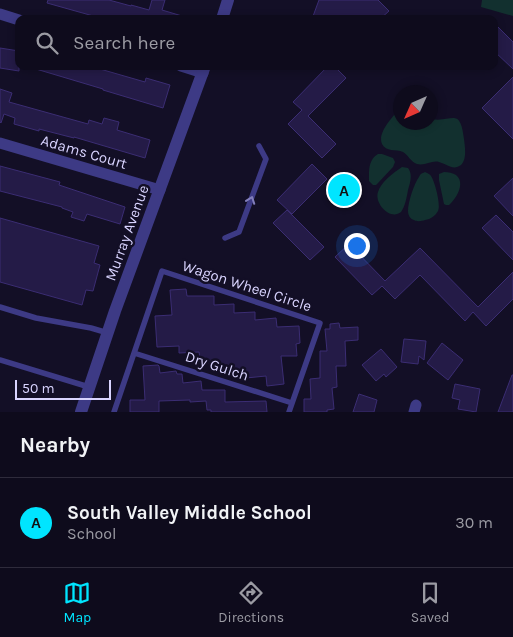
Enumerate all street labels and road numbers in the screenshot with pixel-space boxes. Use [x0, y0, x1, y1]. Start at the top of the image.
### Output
street label: Adams Court [39, 131, 129, 173]
street label: Murray Avenue [101, 183, 153, 283]
street label: Wagon Wheel Circle [180, 257, 314, 315]
street label: Dry Gulch [183, 347, 251, 385]

